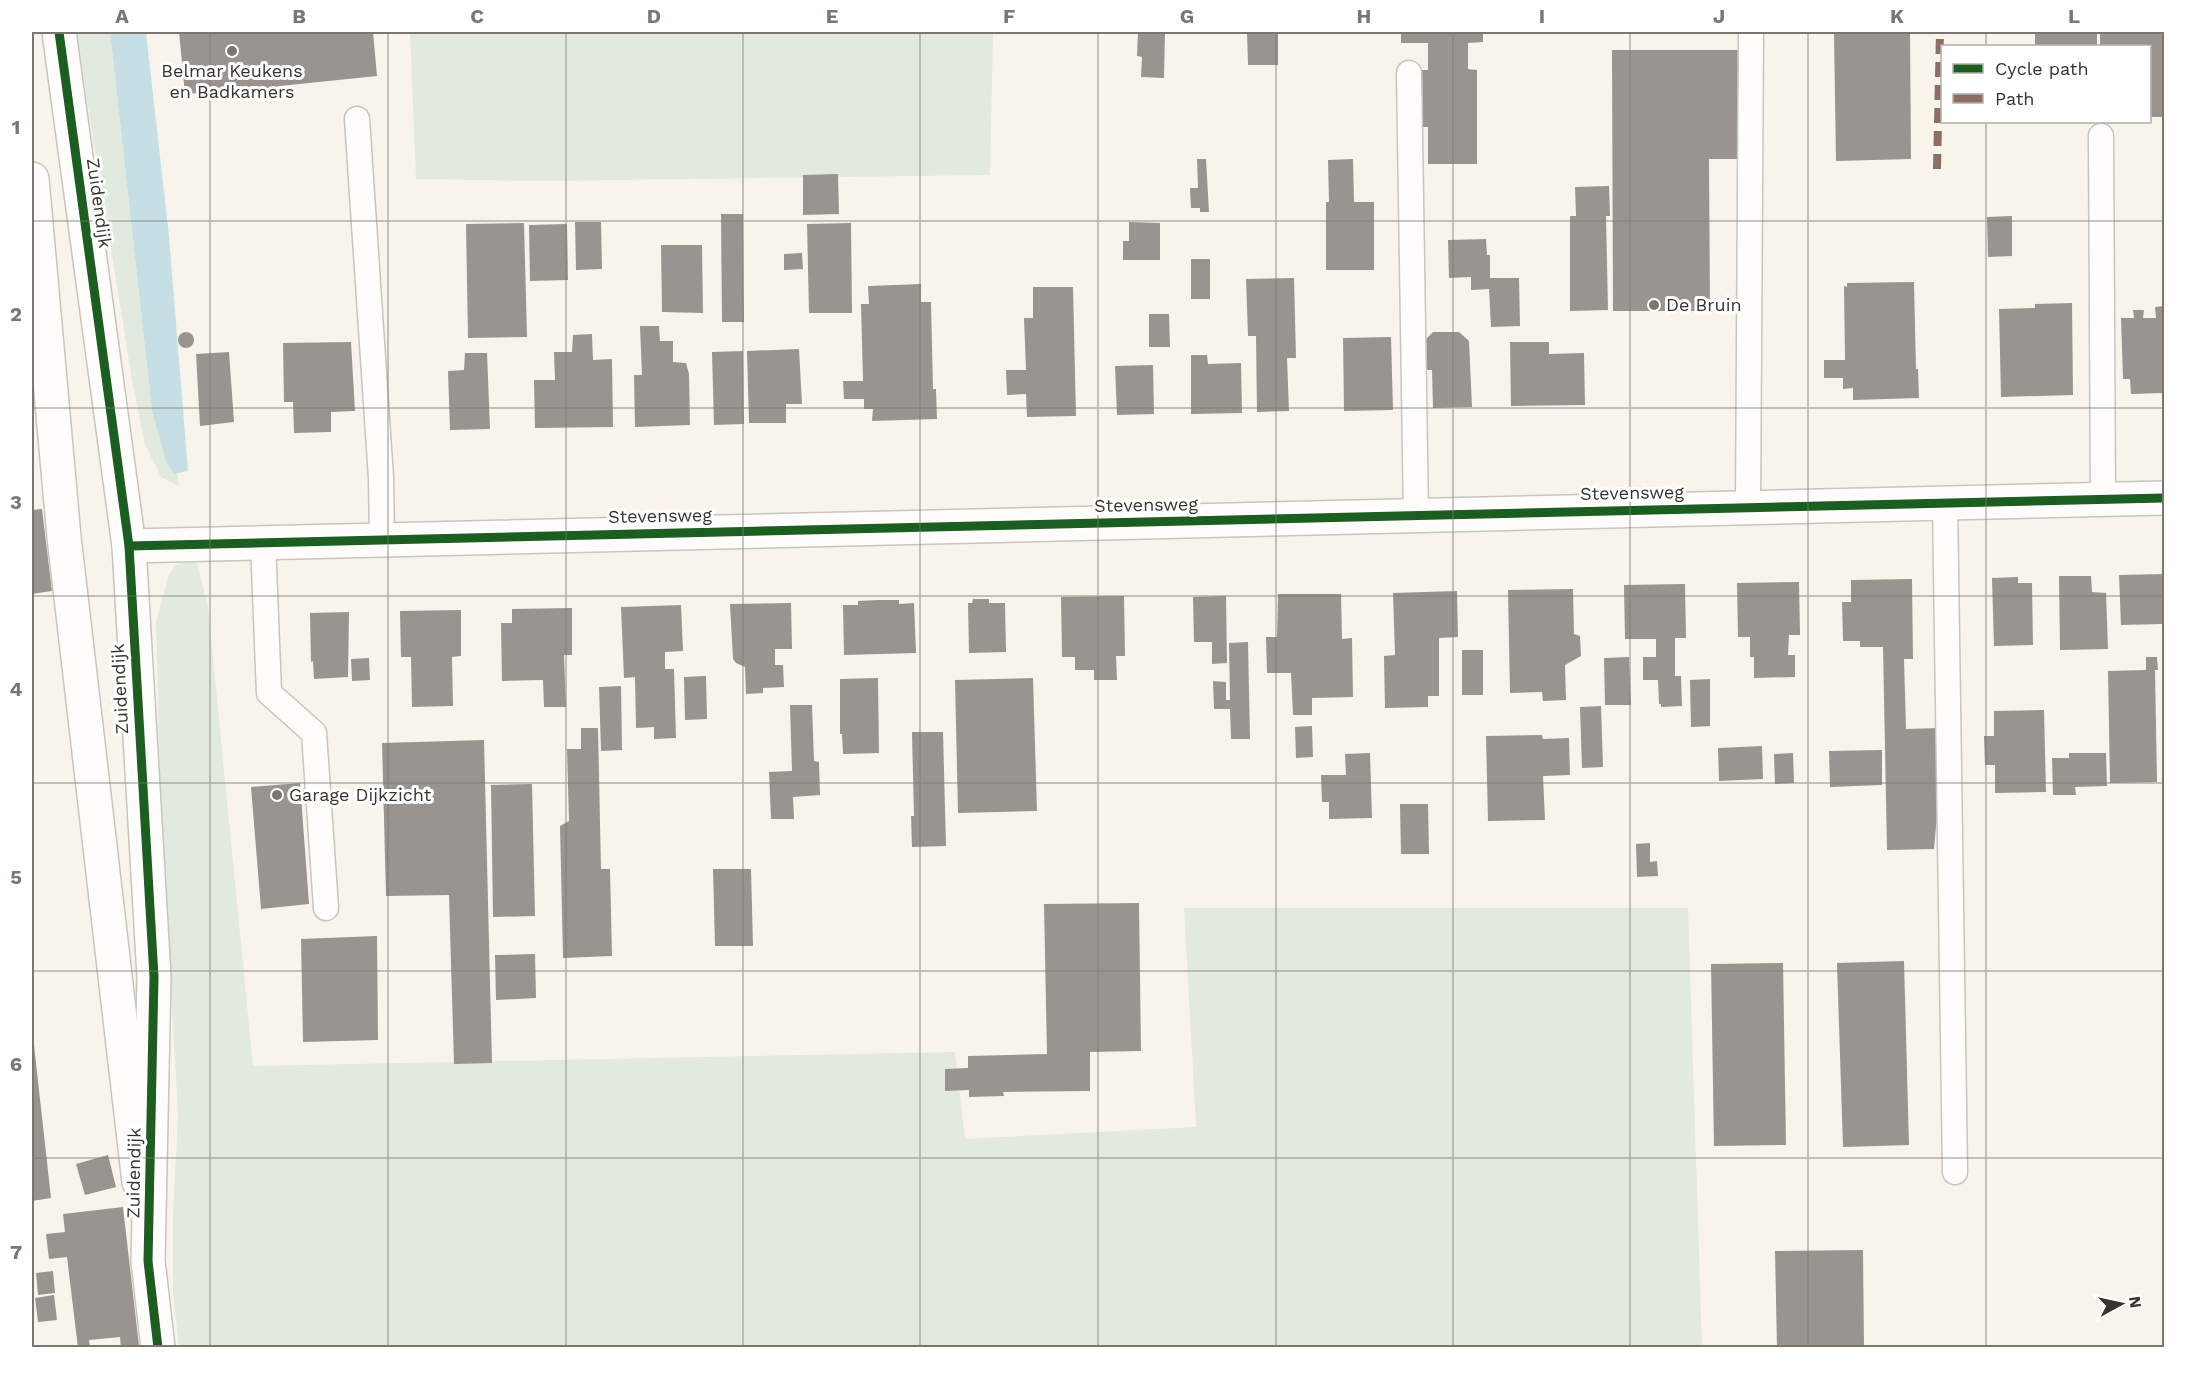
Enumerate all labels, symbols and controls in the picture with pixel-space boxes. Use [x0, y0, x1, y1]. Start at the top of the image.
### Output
text: A [115, 4, 129, 28]
text: B [292, 4, 306, 28]
text: C [470, 4, 484, 28]
text: D [647, 4, 661, 28]
text: E [826, 4, 838, 28]
text: F [1003, 4, 1015, 28]
text: G [1180, 4, 1194, 28]
text: H [1357, 4, 1371, 28]
text: I [1539, 4, 1545, 28]
text: J [1713, 4, 1725, 28]
text: K [1890, 4, 1904, 28]
text: L [2068, 4, 2080, 28]
marker: Belmar Keukens en Badkamers [225, 44, 239, 58]
legend [1941, 45, 2151, 123]
text: Cycle path [1995, 58, 2089, 79]
place label: Belmar Keukens en Badkamers [161, 60, 303, 102]
text: Path [1995, 88, 2035, 109]
text: 1 [12, 115, 20, 139]
street label: Zuidendijk [83, 157, 116, 249]
place label: De Bruin [1666, 294, 1742, 315]
marker: De Bruin [1647, 298, 1661, 312]
text: 2 [10, 302, 22, 326]
street label: Stevensweg [1580, 481, 1684, 504]
text: 3 [10, 490, 22, 514]
street label: Stevensweg [1094, 493, 1198, 516]
street label: Stevensweg [608, 504, 712, 527]
street label: Zuidendijk [107, 643, 132, 735]
text: 4 [10, 677, 23, 701]
place label: Garage Dijkzicht [289, 784, 432, 805]
marker: Garage Dijkzicht [270, 788, 284, 802]
text: 5 [10, 865, 22, 889]
text: 6 [10, 1052, 22, 1076]
street label: Zuidendijk [122, 1127, 145, 1219]
text: 7 [10, 1240, 22, 1264]
north arrow [2091, 1274, 2151, 1334]
text: N [2125, 1295, 2146, 1309]

